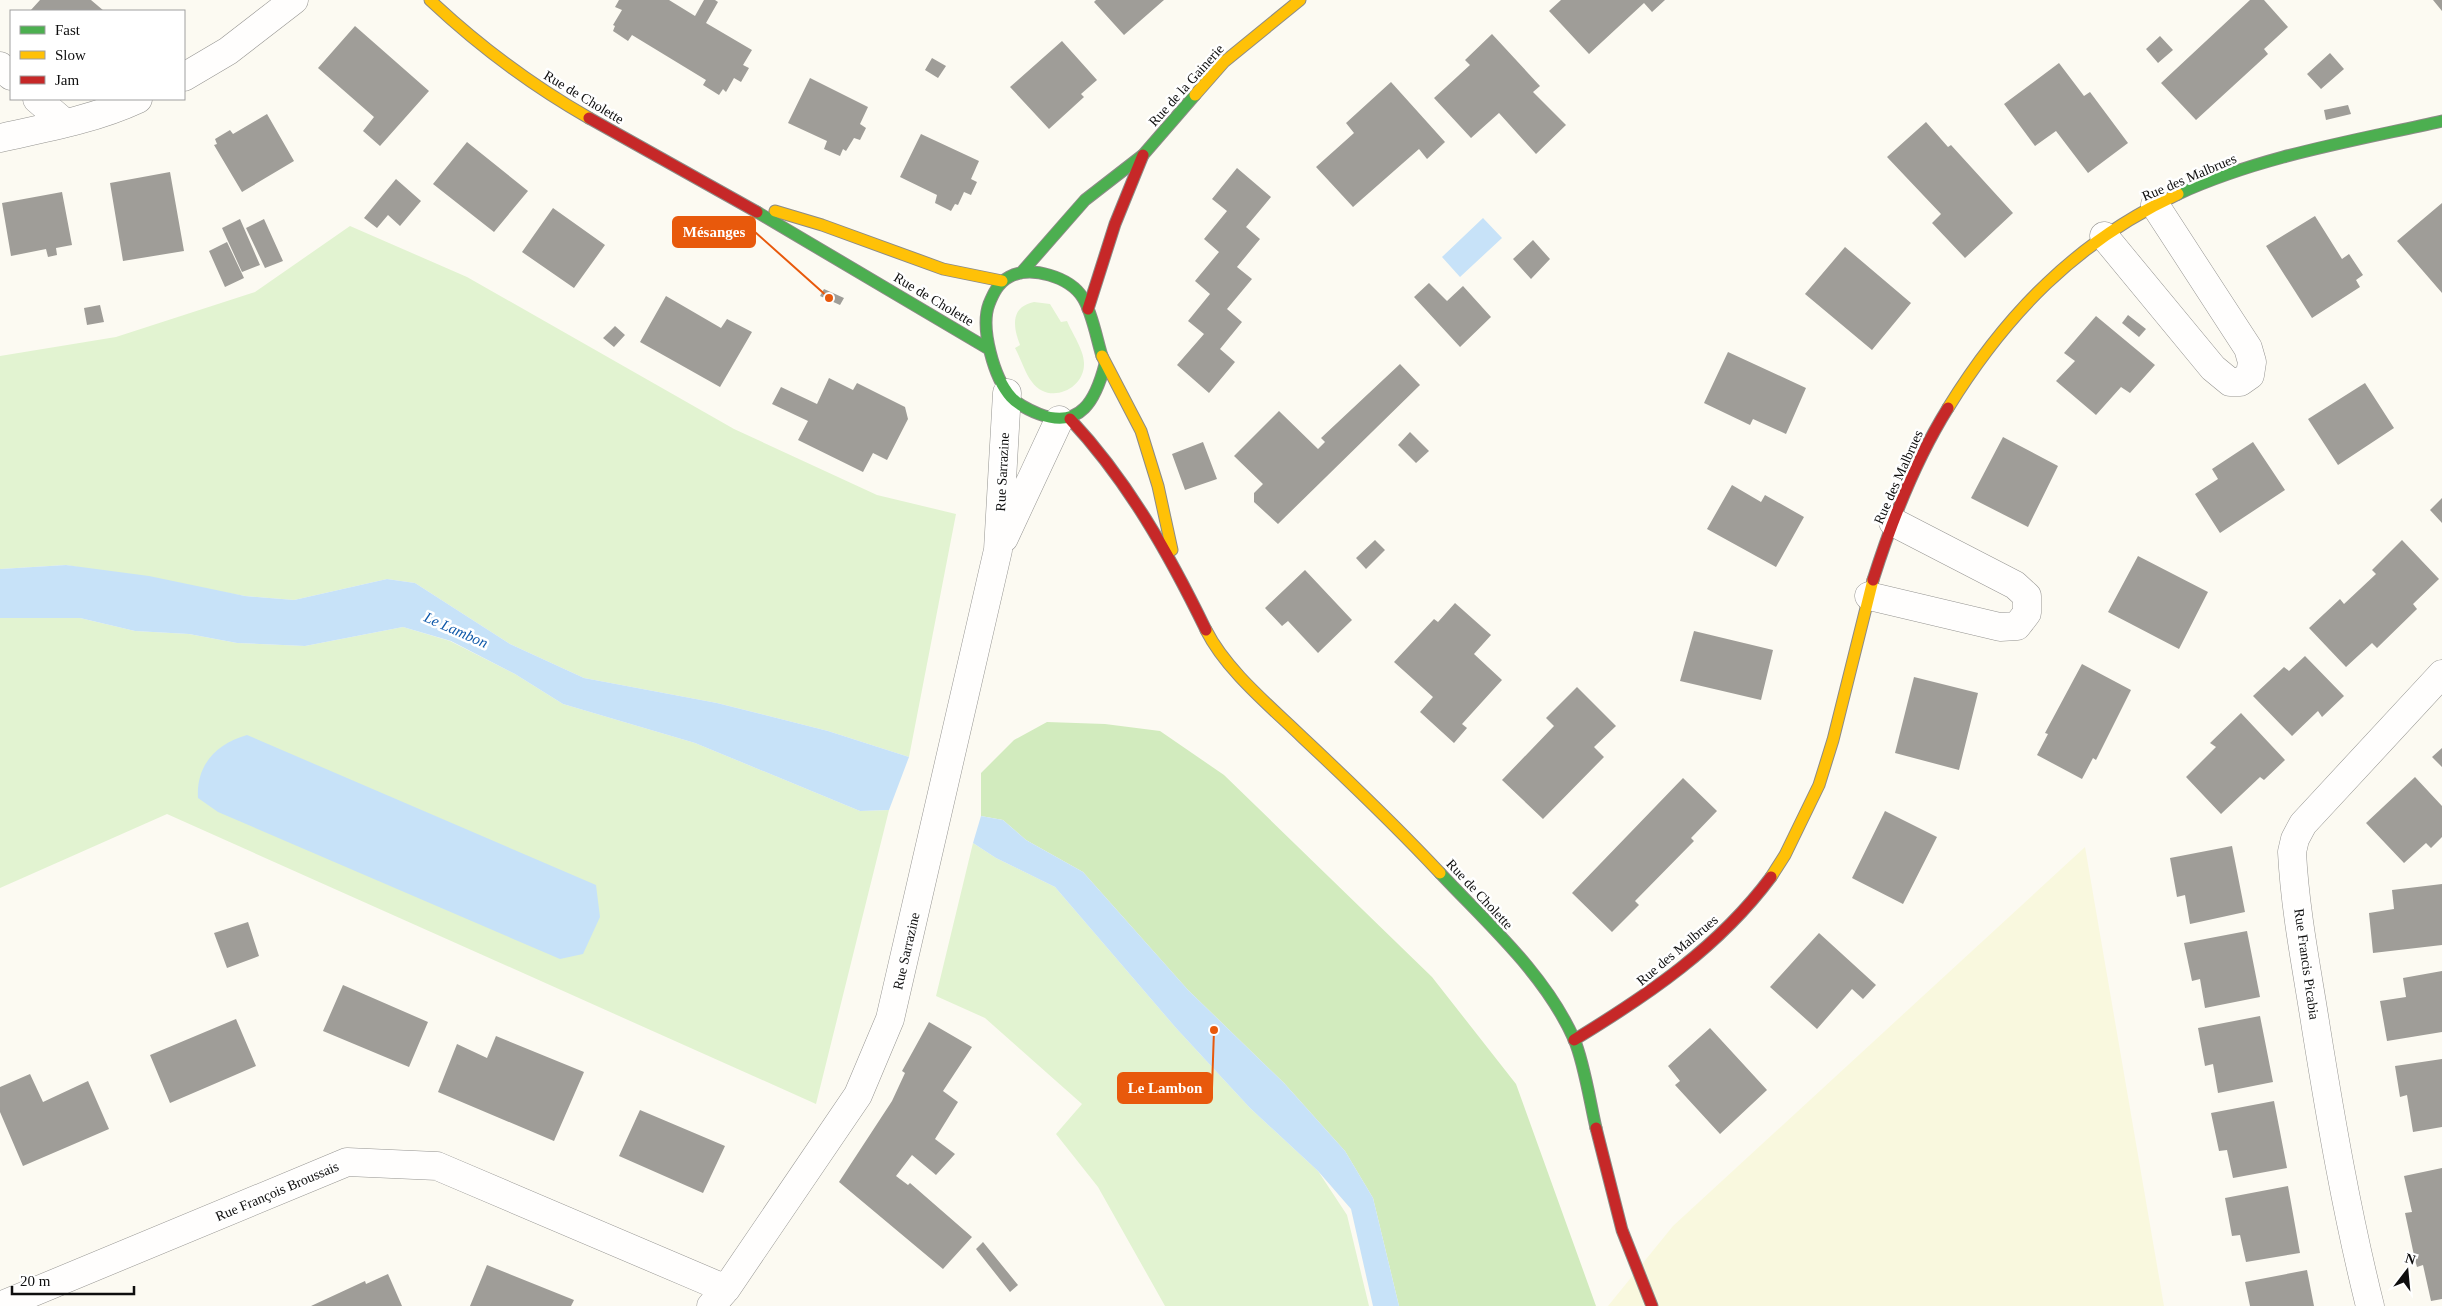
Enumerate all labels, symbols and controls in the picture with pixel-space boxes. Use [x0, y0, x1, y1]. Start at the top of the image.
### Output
legend [10, 10, 185, 100]
text: Fast [55, 22, 81, 38]
street label: Rue de la Gainerie [1146, 41, 1227, 129]
text: Slow [55, 47, 86, 63]
street label: Rue de Cholette [541, 68, 626, 127]
text: Jam [55, 72, 79, 88]
street label: Rue des Malbrues [2140, 151, 2239, 204]
callout: Mésanges [673, 217, 755, 247]
text: Mésanges [683, 224, 745, 240]
street label: Rue de Cholette [891, 270, 976, 329]
street label: Rue des Malbrues [1871, 428, 1926, 526]
street label: Rue Sarrazine [993, 432, 1012, 512]
water label: Le Lambon [421, 608, 490, 651]
street label: Rue de Cholette [1443, 856, 1516, 932]
street label: Rue Francis Picabia [2291, 908, 2322, 1021]
street label: Rue Sarrazine [890, 911, 923, 991]
street label: Rue des Malbrues [1634, 912, 1721, 989]
callout: Le Lambon [1118, 1073, 1212, 1103]
text: Le Lambon [1128, 1080, 1203, 1096]
street label: Rue François Broussais [213, 1159, 341, 1224]
north arrow [2382, 1246, 2432, 1296]
text: N [2404, 1250, 2417, 1268]
scale bar [12, 1264, 135, 1296]
text: 20 m [20, 1273, 51, 1289]

